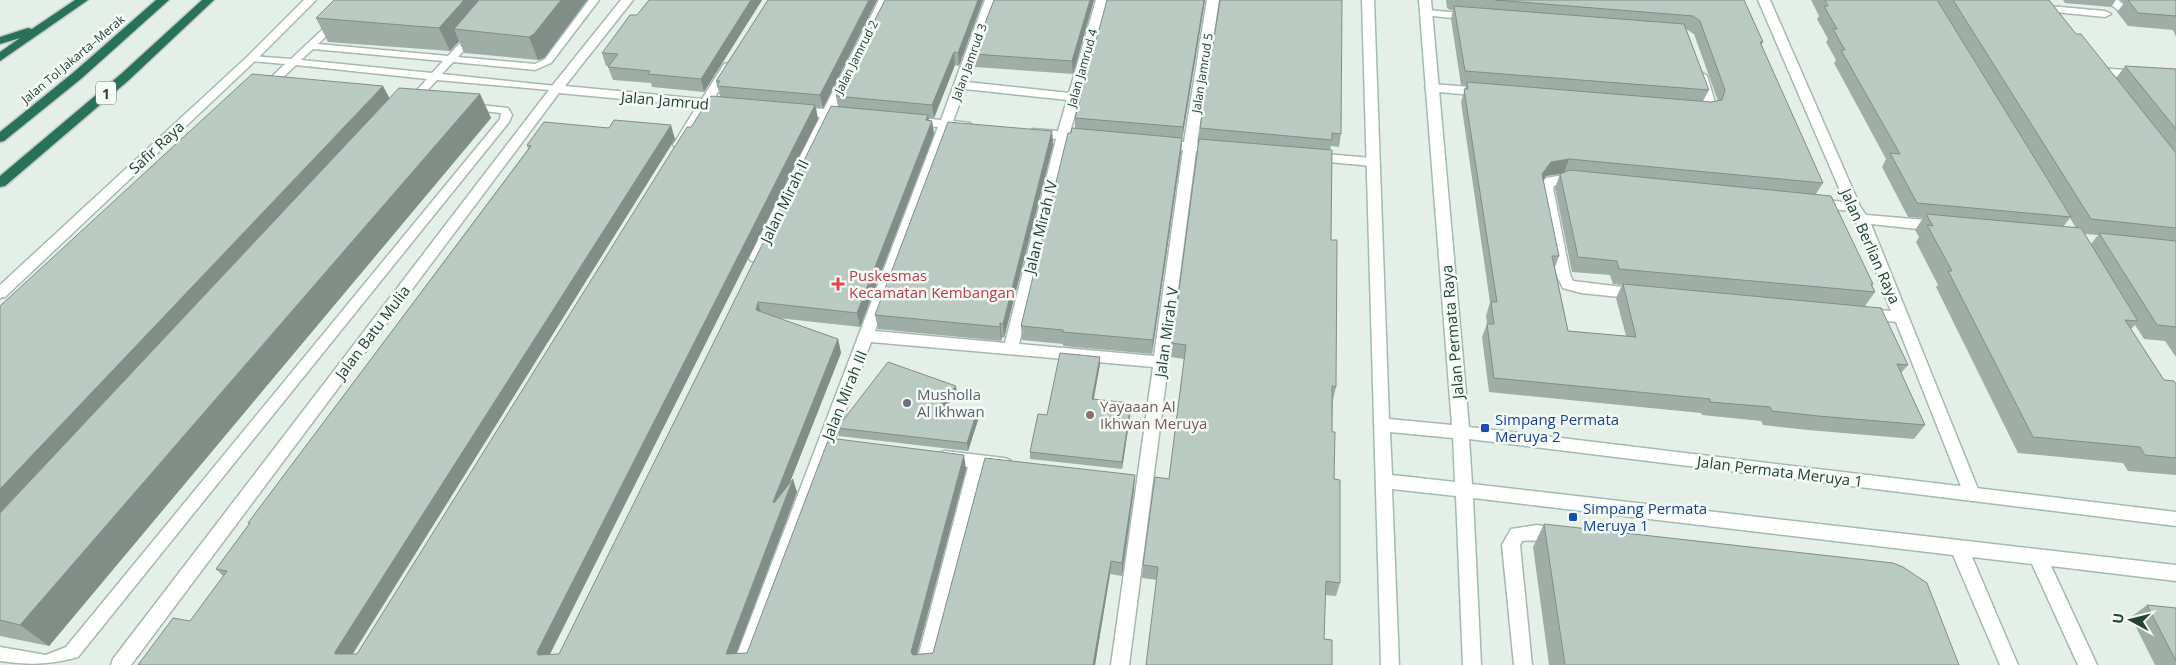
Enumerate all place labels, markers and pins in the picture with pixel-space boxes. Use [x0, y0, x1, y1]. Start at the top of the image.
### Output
place label: Puskesmas Kecamatan Kembangan [849, 265, 1015, 302]
marker: Puskesmas Kecamatan Kembangan [831, 277, 845, 291]
place label: Musholla Al Ikhwan [917, 384, 985, 421]
place label: Yayaaan Al Ikhwan Meruya [1100, 396, 1207, 433]
marker: Musholla Al Ikhwan [901, 397, 913, 409]
marker: Yayaaan Al Ikhwan Meruya [1084, 409, 1096, 421]
place label: Simpang Permata Meruya 2 [1495, 409, 1619, 446]
marker: Simpang Permata Meruya 2 [1479, 422, 1491, 434]
place label: Simpang Permata Meruya 1 [1583, 498, 1707, 535]
marker: Simpang Permata Meruya 1 [1567, 511, 1579, 523]

